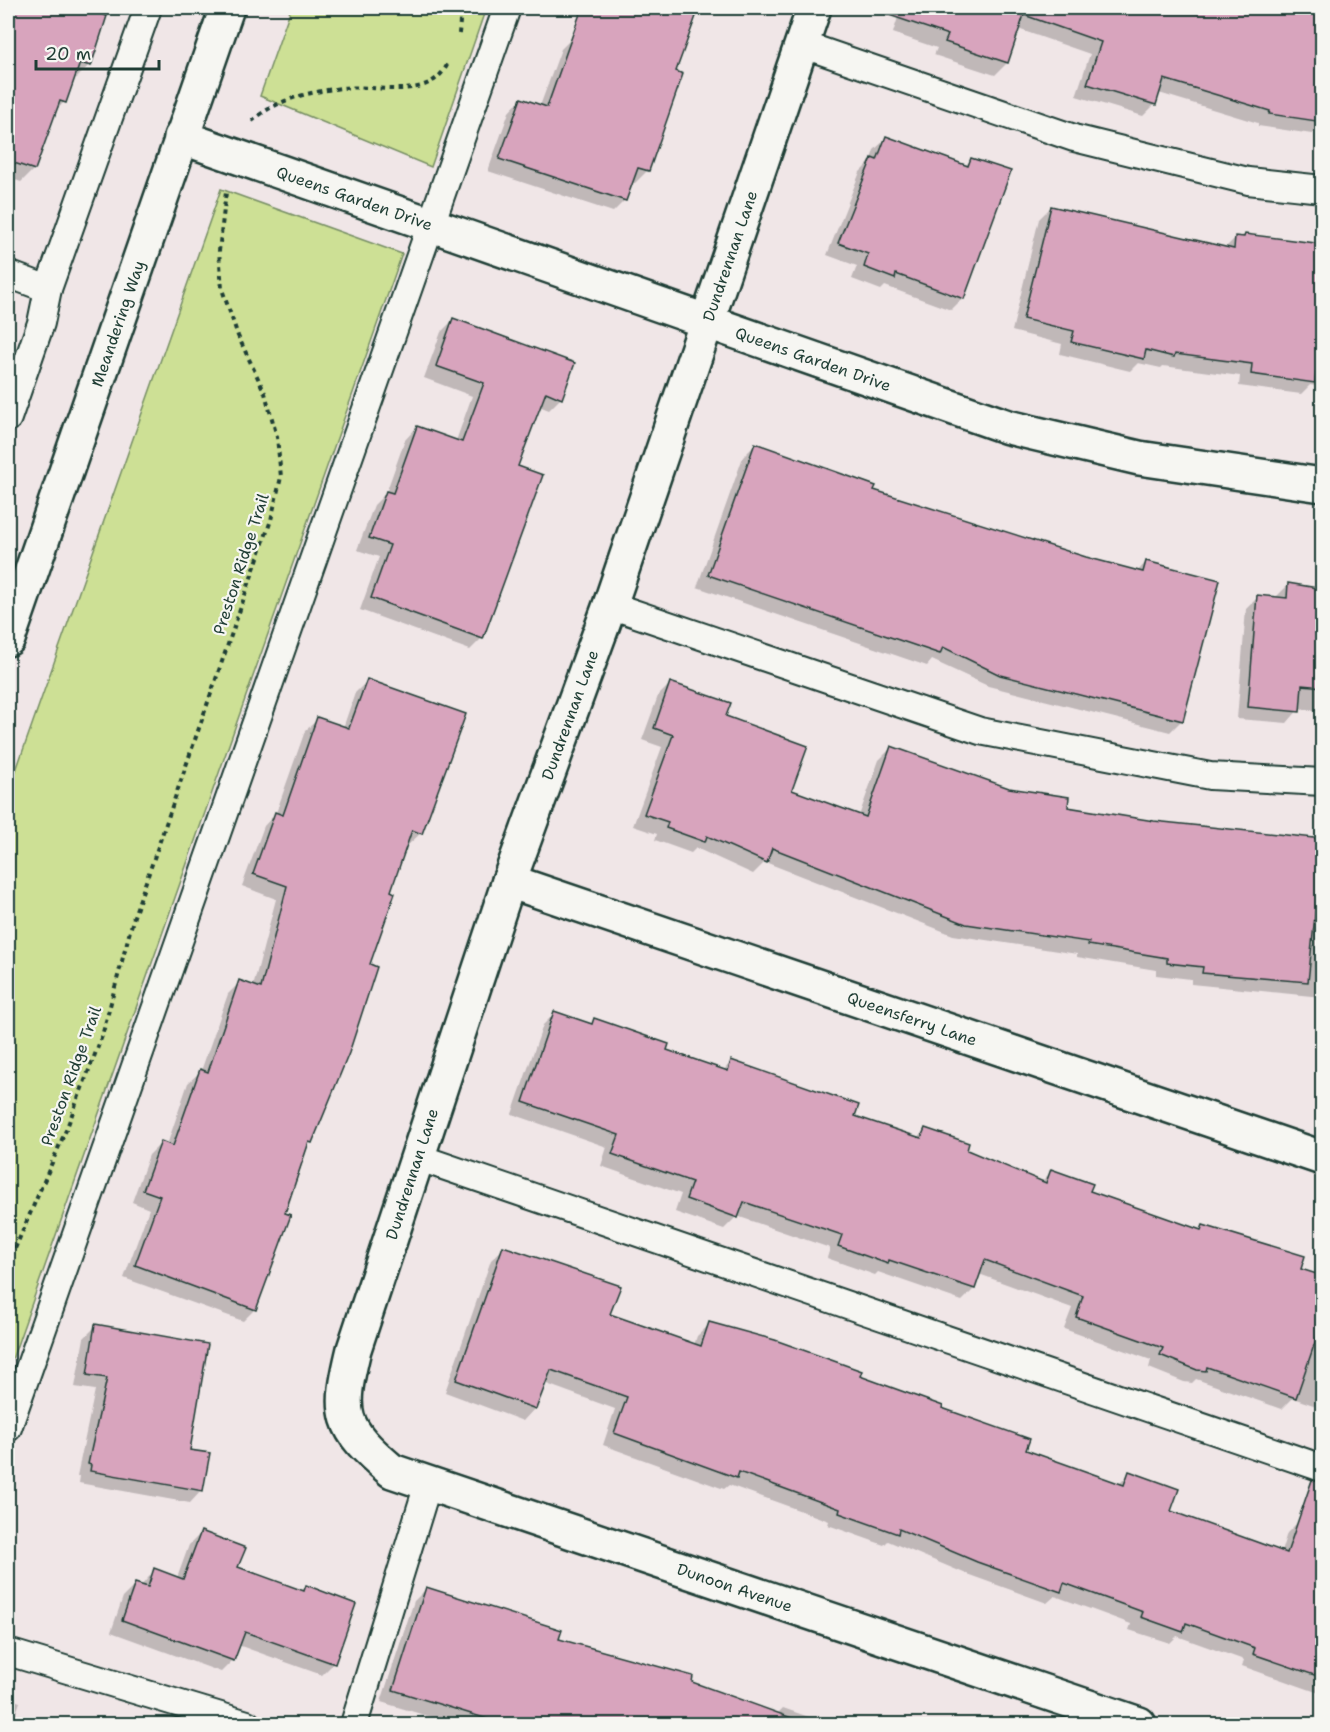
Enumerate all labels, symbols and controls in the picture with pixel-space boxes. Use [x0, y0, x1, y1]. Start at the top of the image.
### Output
scale bar [36, 33, 159, 71]
text: 20 m [45, 42, 91, 66]
street label: Queens Garden Drive [274, 161, 435, 235]
street label: Dundrennan Lane [698, 188, 762, 324]
street label: Meandering Way [86, 257, 149, 390]
street label: Queens Garden Drive [732, 322, 894, 396]
street label: Preston Ridge Trail [208, 491, 274, 637]
street label: Dundrennan Lane [537, 647, 603, 783]
street label: Queensferry Lane [844, 987, 980, 1050]
street label: Preston Ridge Trail [36, 1003, 106, 1149]
street label: Dundrennan Lane [381, 1106, 443, 1242]
street label: Dunoon Avenue [674, 1558, 795, 1616]

